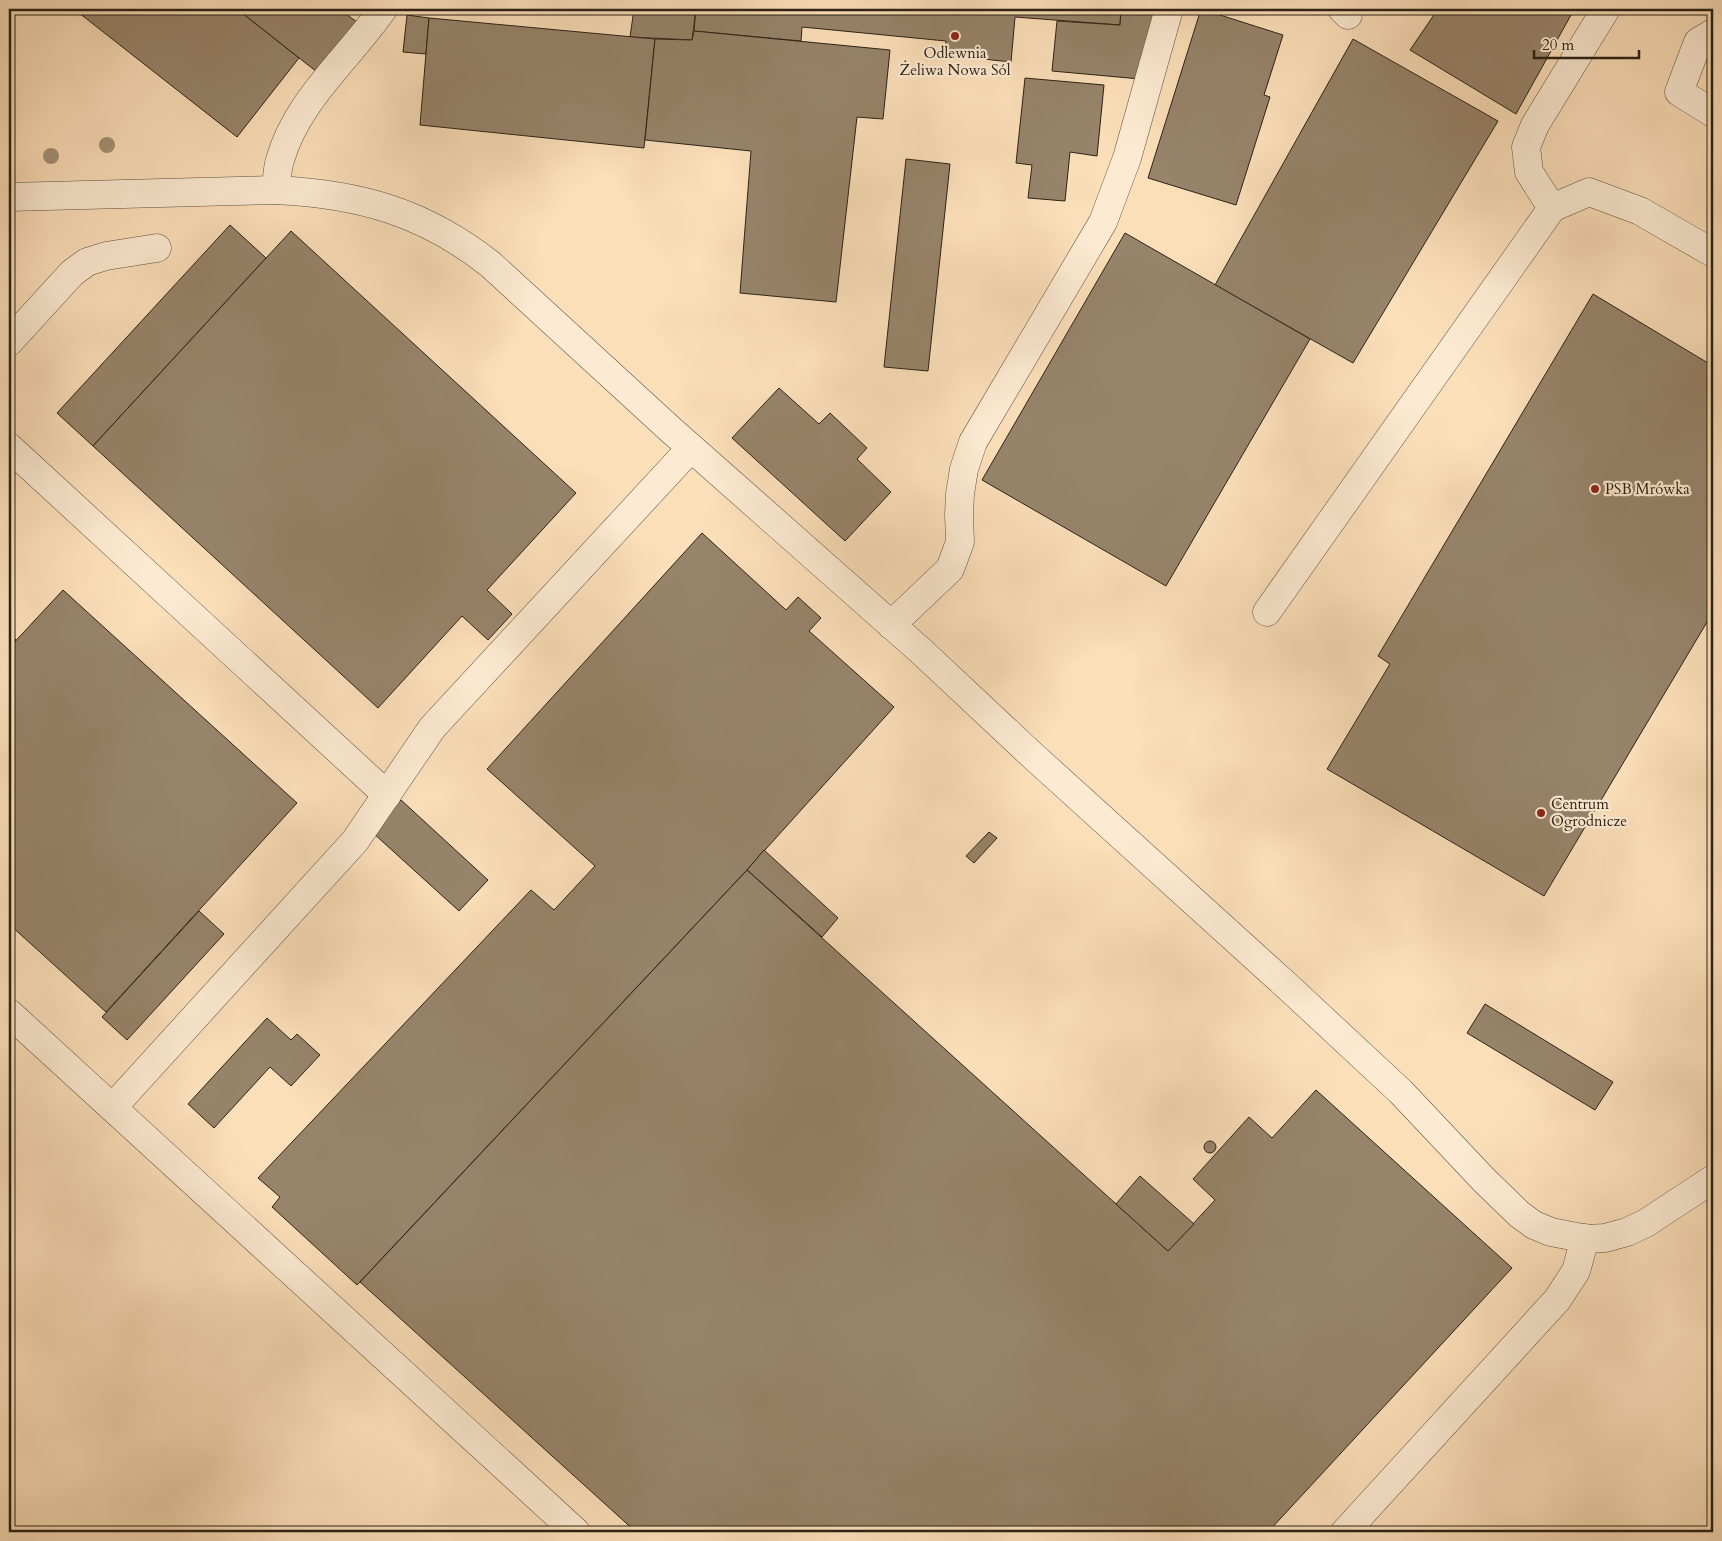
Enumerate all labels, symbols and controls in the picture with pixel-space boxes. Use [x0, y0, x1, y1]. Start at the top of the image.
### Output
scale bar [1534, 28, 1640, 60]
marker: Odlewnia Żeliwa Nowa Sól [949, 30, 961, 42]
text: 20 m [1542, 35, 1574, 55]
place label: Odlewnia Żeliwa Nowa Sól [900, 43, 1011, 80]
place label: PSB Mrówka [1605, 479, 1690, 499]
marker: PSB Mrówka [1589, 483, 1601, 495]
place label: Centrum Ogrodnicze [1551, 794, 1627, 831]
marker: Centrum Ogrodnicze [1535, 807, 1547, 819]

